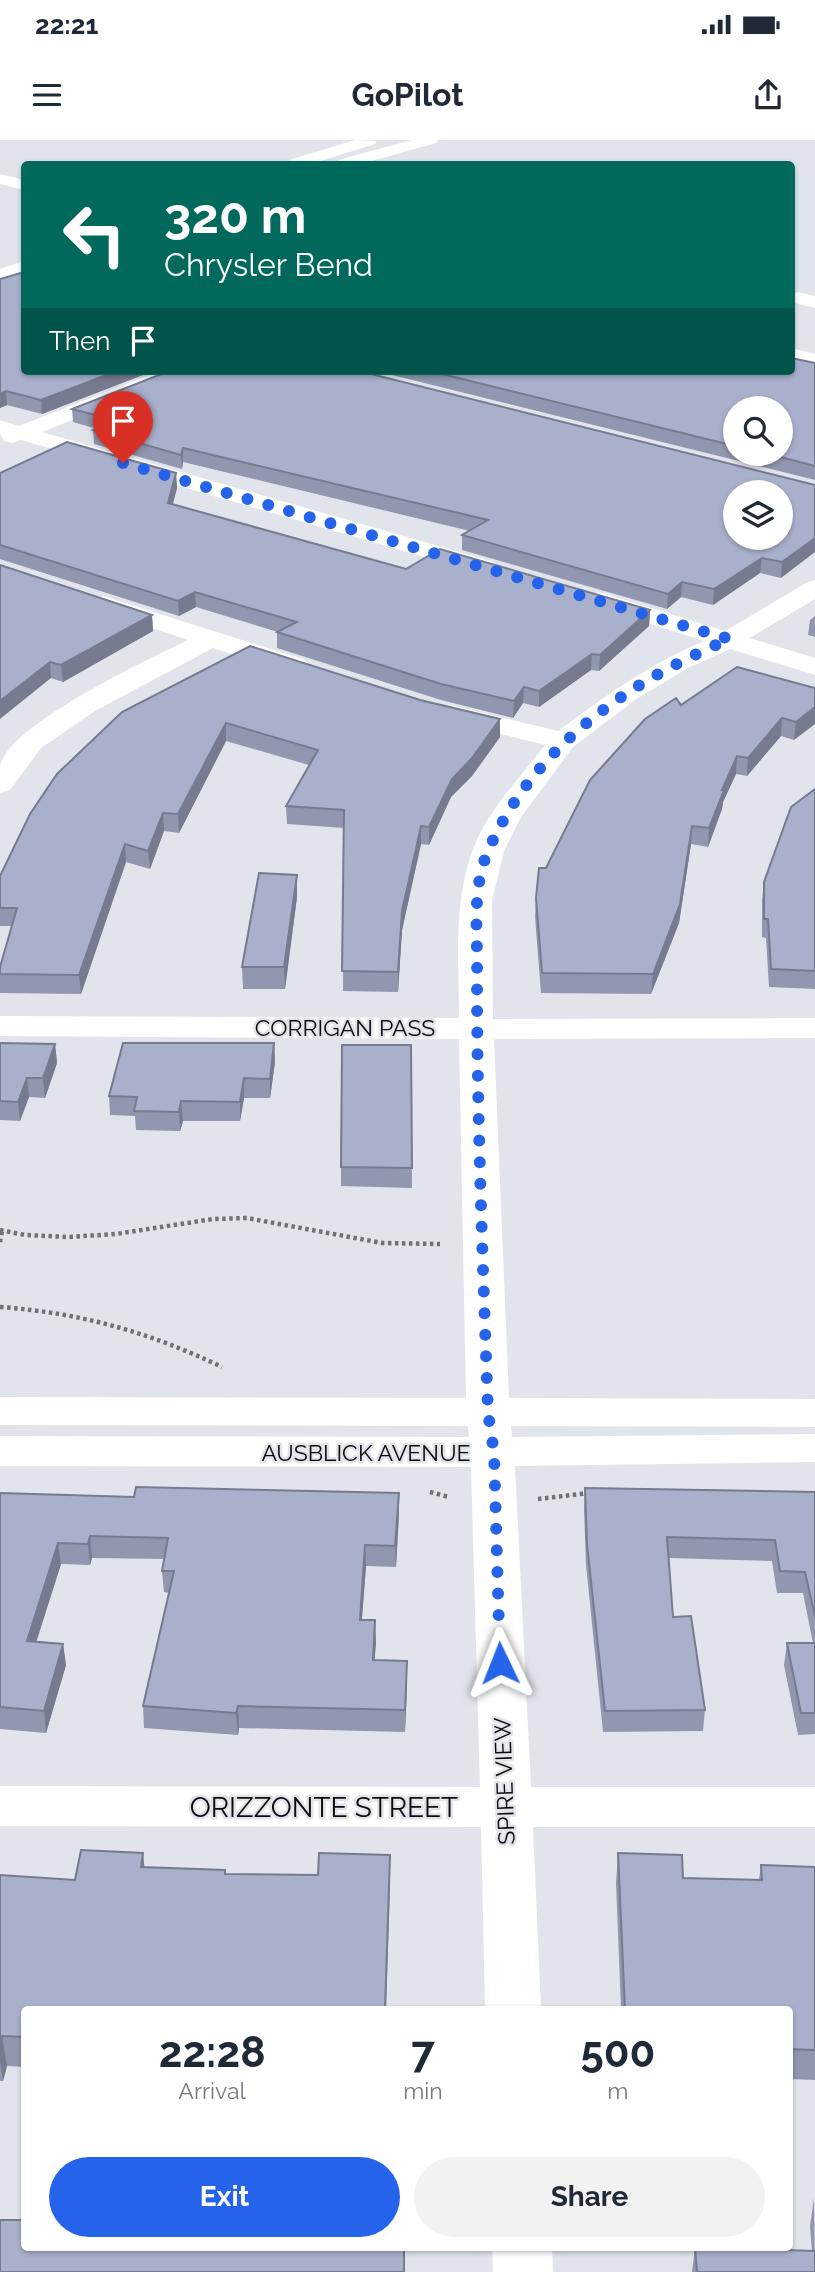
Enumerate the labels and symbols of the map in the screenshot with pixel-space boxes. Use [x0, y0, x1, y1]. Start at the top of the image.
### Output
pin [93, 391, 153, 463]
street label: CORRIGAN PASS [255, 1014, 435, 1041]
street label: AUSBLICK AVENUE [261, 1439, 471, 1466]
position arrow [463, 1626, 537, 1700]
street label: SPIRE VIEW [488, 1717, 520, 1845]
street label: ORIZZONTE STREET [190, 1791, 458, 1824]

